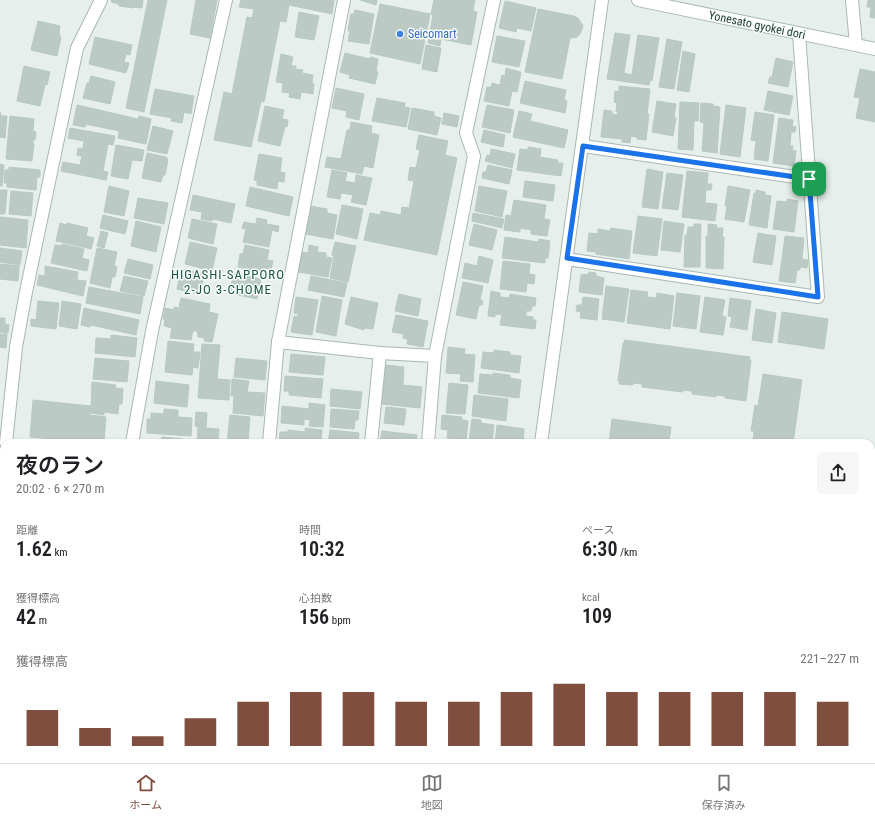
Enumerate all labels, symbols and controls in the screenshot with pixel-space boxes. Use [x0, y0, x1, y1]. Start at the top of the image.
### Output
street label: Yonesato gyokei dori [707, 8, 807, 42]
place label: Seicomart [408, 27, 457, 41]
marker: Seicomart [395, 29, 405, 39]
pin [792, 162, 826, 196]
icon: arrive [798, 168, 820, 190]
district label: HIGASHI-SAPPORO 2-JO 3-CHOME [171, 267, 285, 297]
button: share [817, 452, 859, 494]
text: 夜のラン [16, 453, 104, 478]
text: 20:02 · 6 × 270 m [16, 481, 104, 496]
text: 距離 [16, 524, 38, 537]
text: 時間 [299, 524, 321, 537]
text: ペース [582, 524, 614, 537]
text: 1.62 [16, 537, 52, 561]
text: 10:32 [299, 537, 345, 561]
text: 6:30 [582, 537, 617, 561]
text: km [52, 546, 68, 559]
text: /km [617, 546, 637, 559]
text: kcal [582, 591, 600, 604]
text: 獲得標高 [16, 592, 60, 605]
text: 心拍数 [299, 592, 332, 605]
text: 109 [582, 604, 612, 628]
text: 42 [16, 605, 36, 629]
text: 156 [299, 605, 329, 629]
text: m [36, 614, 47, 627]
text: bpm [329, 614, 351, 627]
text: 221–227 m [800, 651, 859, 666]
text: 獲得標高 [16, 654, 68, 669]
tab: ホーム [129, 772, 162, 812]
tab: 地図 [421, 772, 443, 812]
tab: 保存済み [702, 772, 746, 812]

